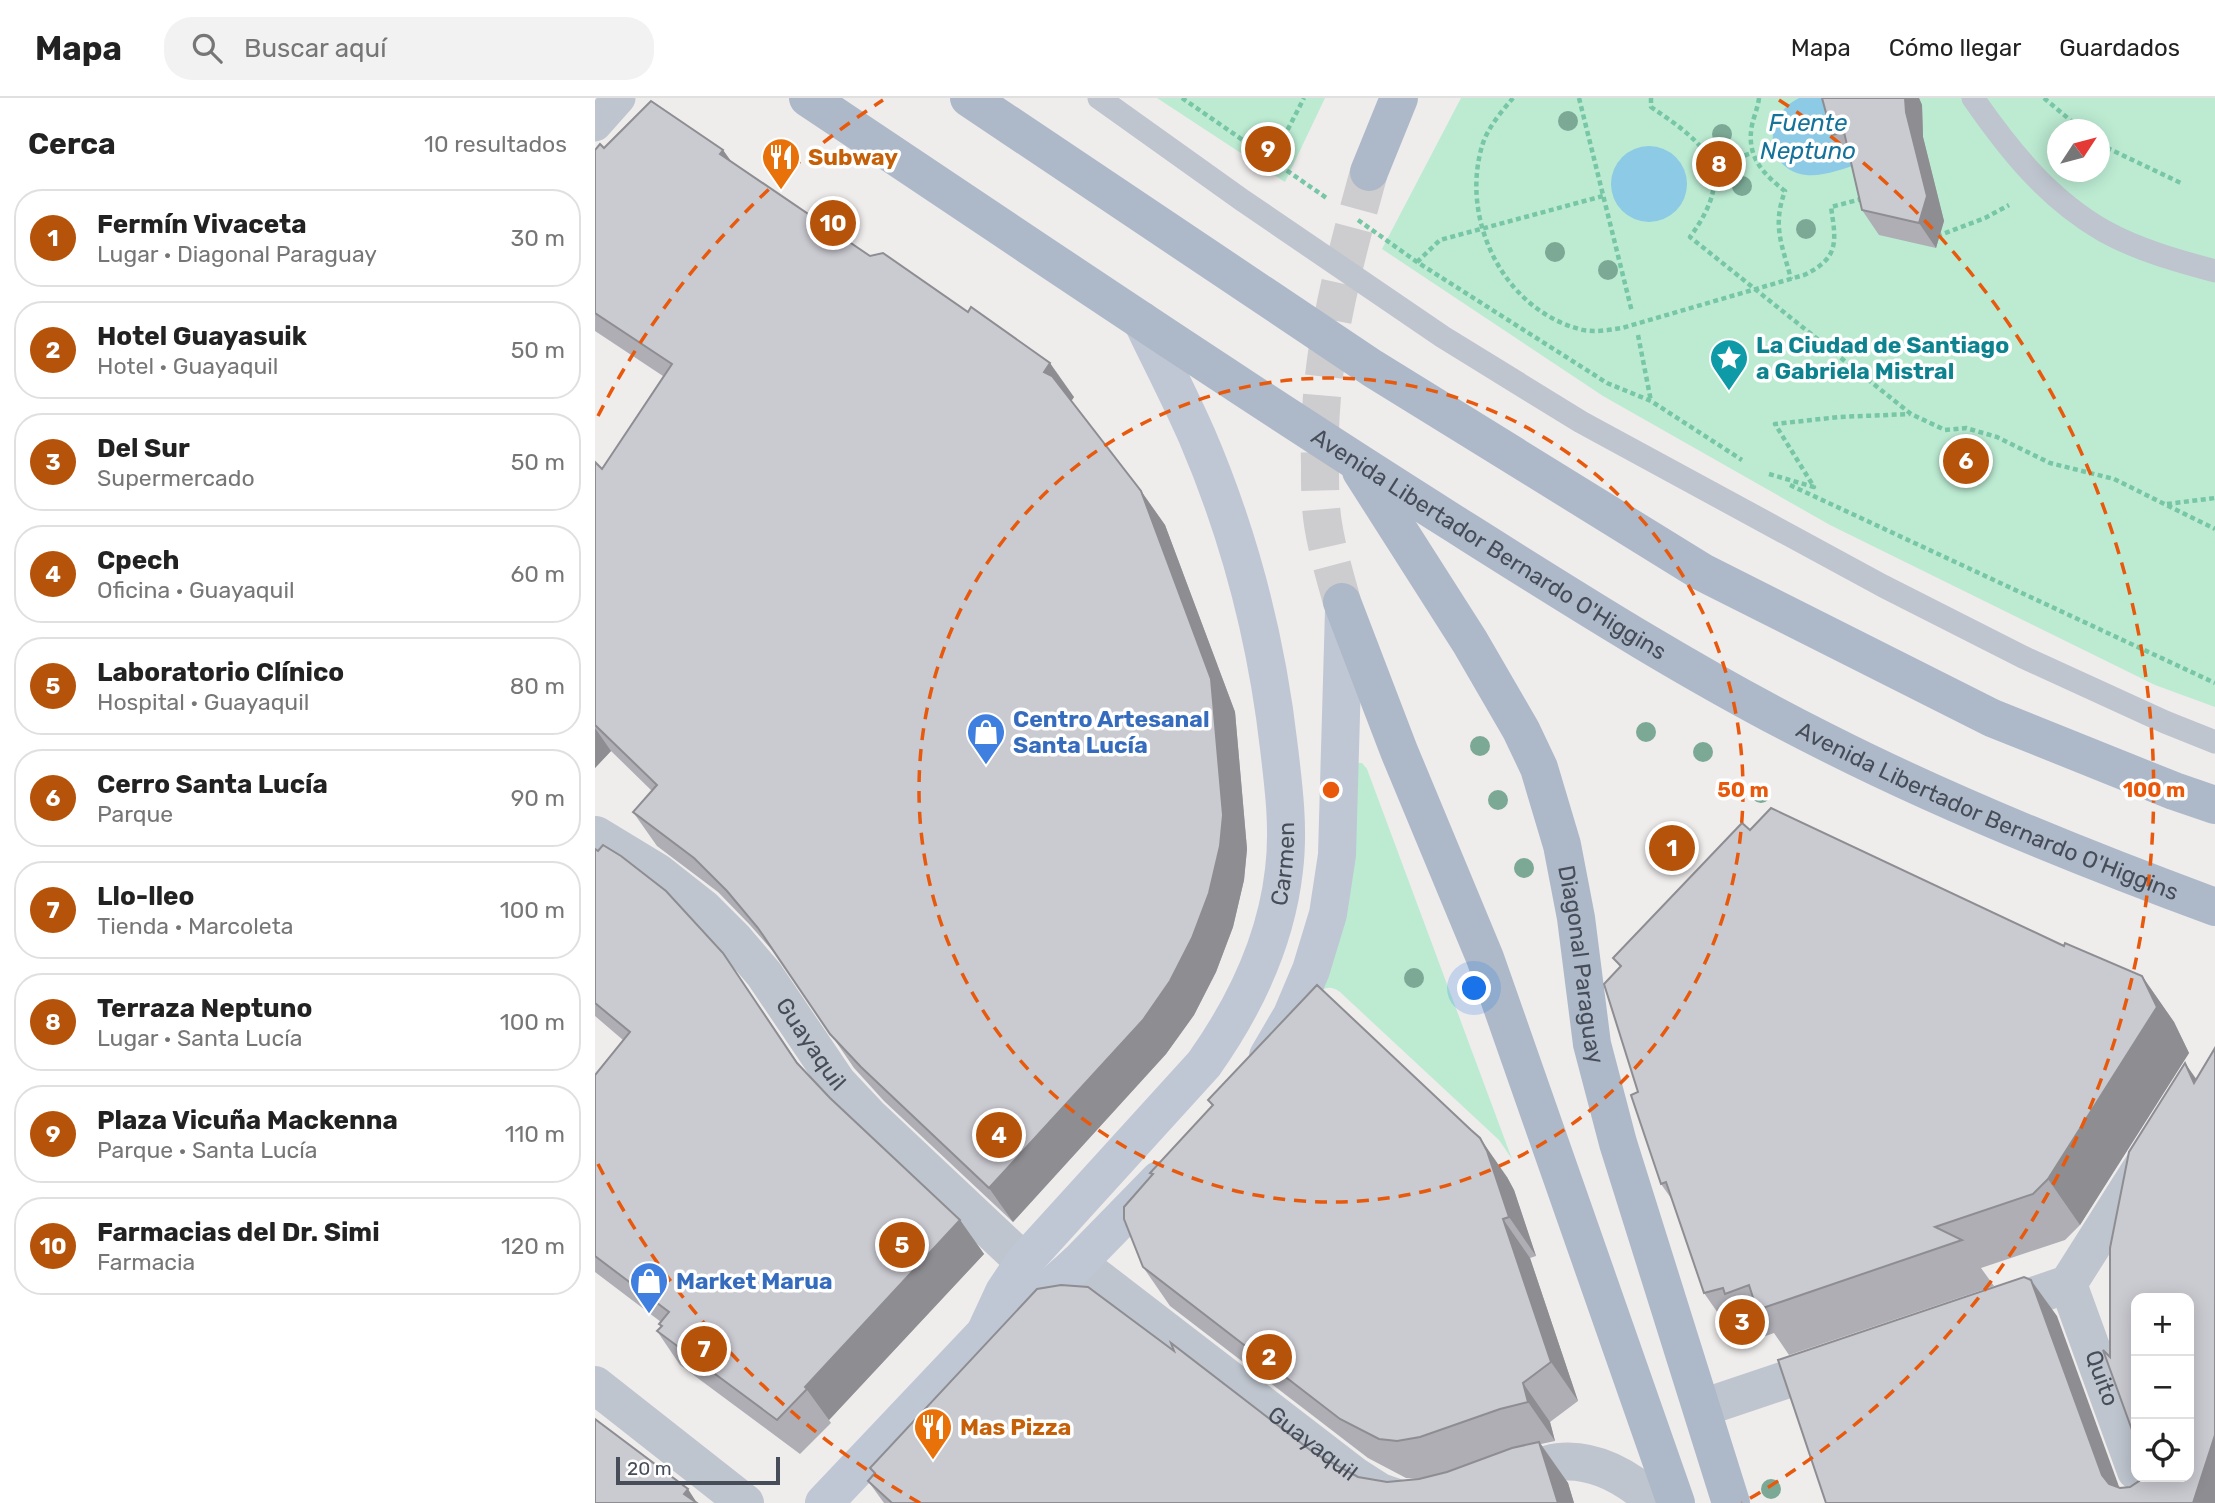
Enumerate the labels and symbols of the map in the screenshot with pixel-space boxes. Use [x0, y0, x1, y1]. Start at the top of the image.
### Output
water label: Fuente Neptuno [1760, 109, 1856, 165]
north arrow [2047, 119, 2110, 182]
pin: 9 [1245, 123, 1291, 175]
restaurant icon: Subway [760, 136, 802, 191]
pin: 8 [1696, 138, 1742, 190]
place label: Subway [808, 143, 898, 171]
pin: 10 [810, 197, 856, 249]
place label: La Ciudad de Santiago a Gabriela Mistral [1756, 331, 2009, 385]
place icon: La Ciudad de Santiago a Gabriela Mistral [1708, 337, 1750, 392]
street label: Avenida Libertador Bernardo O'Higgins [1306, 422, 1672, 666]
pin: 6 [1943, 435, 1989, 487]
place label: Centro Artesanal Santa Lucía [1013, 705, 1209, 759]
shop icon: Centro Artesanal Santa Lucía [965, 711, 1007, 766]
street label: Avenida Libertador Bernardo O'Higgins [1792, 715, 2182, 906]
text: 50 m [1717, 777, 1769, 802]
text: 100 m [2123, 777, 2185, 802]
centre of rings [1319, 778, 1343, 802]
street label: Carmen [1264, 822, 1300, 908]
pin: 1 [1649, 822, 1695, 874]
street label: Diagonal Paraguay [1552, 863, 1611, 1067]
your location [1457, 971, 1491, 1005]
street label: Guayaquil [770, 992, 852, 1097]
pin: 4 [976, 1109, 1022, 1161]
pin: 5 [879, 1219, 925, 1271]
shop icon: Market Marua [628, 1260, 670, 1315]
place label: Market Marua [676, 1267, 833, 1295]
pin: 3 [1719, 1296, 1765, 1348]
pin: 7 [681, 1323, 727, 1375]
pin: 2 [1246, 1331, 1292, 1383]
street label: Quito [2079, 1346, 2125, 1410]
street label: Guayaquil [1262, 1400, 1363, 1487]
restaurant icon: Mas Pizza [912, 1406, 954, 1461]
place label: Mas Pizza [960, 1413, 1071, 1441]
scale bar [616, 1454, 781, 1486]

